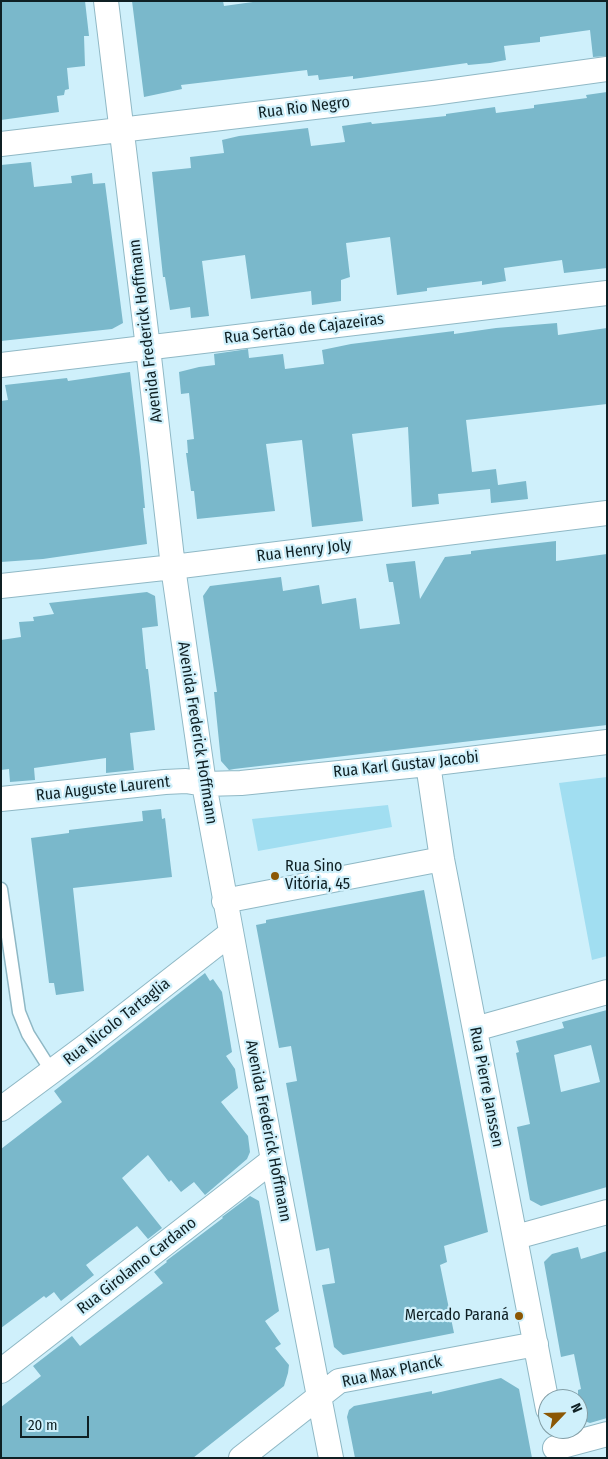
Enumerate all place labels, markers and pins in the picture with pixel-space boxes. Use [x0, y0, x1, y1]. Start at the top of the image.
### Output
place label: Rua Sino Vitória, 45 [285, 857, 350, 895]
marker: Rua Sino Vitória, 45 [269, 870, 281, 882]
place label: Mercado Paraná [405, 1306, 509, 1326]
marker: Mercado Paraná [513, 1310, 525, 1322]

